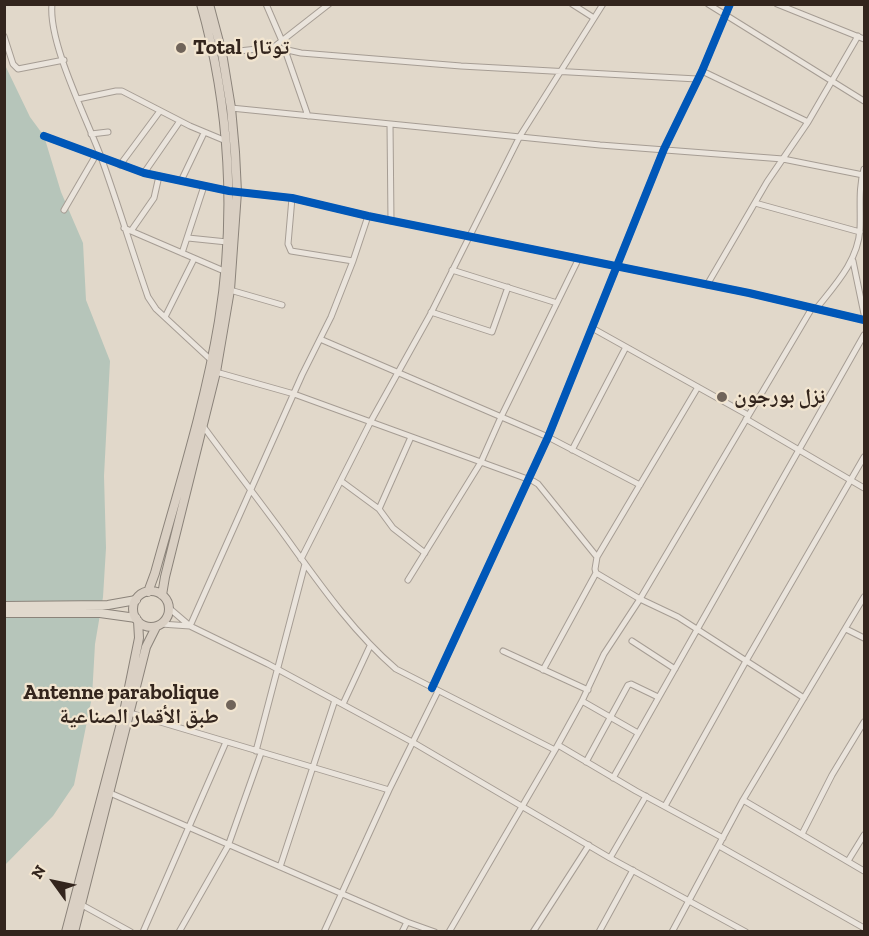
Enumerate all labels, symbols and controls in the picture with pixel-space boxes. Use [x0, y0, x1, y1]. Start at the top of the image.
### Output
place label: Total توتال [193, 35, 289, 61]
marker: Total توتال [174, 41, 188, 55]
place label: نزل بورجون [734, 384, 825, 410]
marker: نزل بورجون [715, 390, 729, 404]
place label: Antenne parabolique طبق الأقمار الصناعية [23, 680, 219, 730]
marker: Antenne parabolique طبق الأقمار الصناعية [224, 698, 238, 712]
north arrow [24, 852, 84, 912]
text: N [27, 862, 50, 882]

